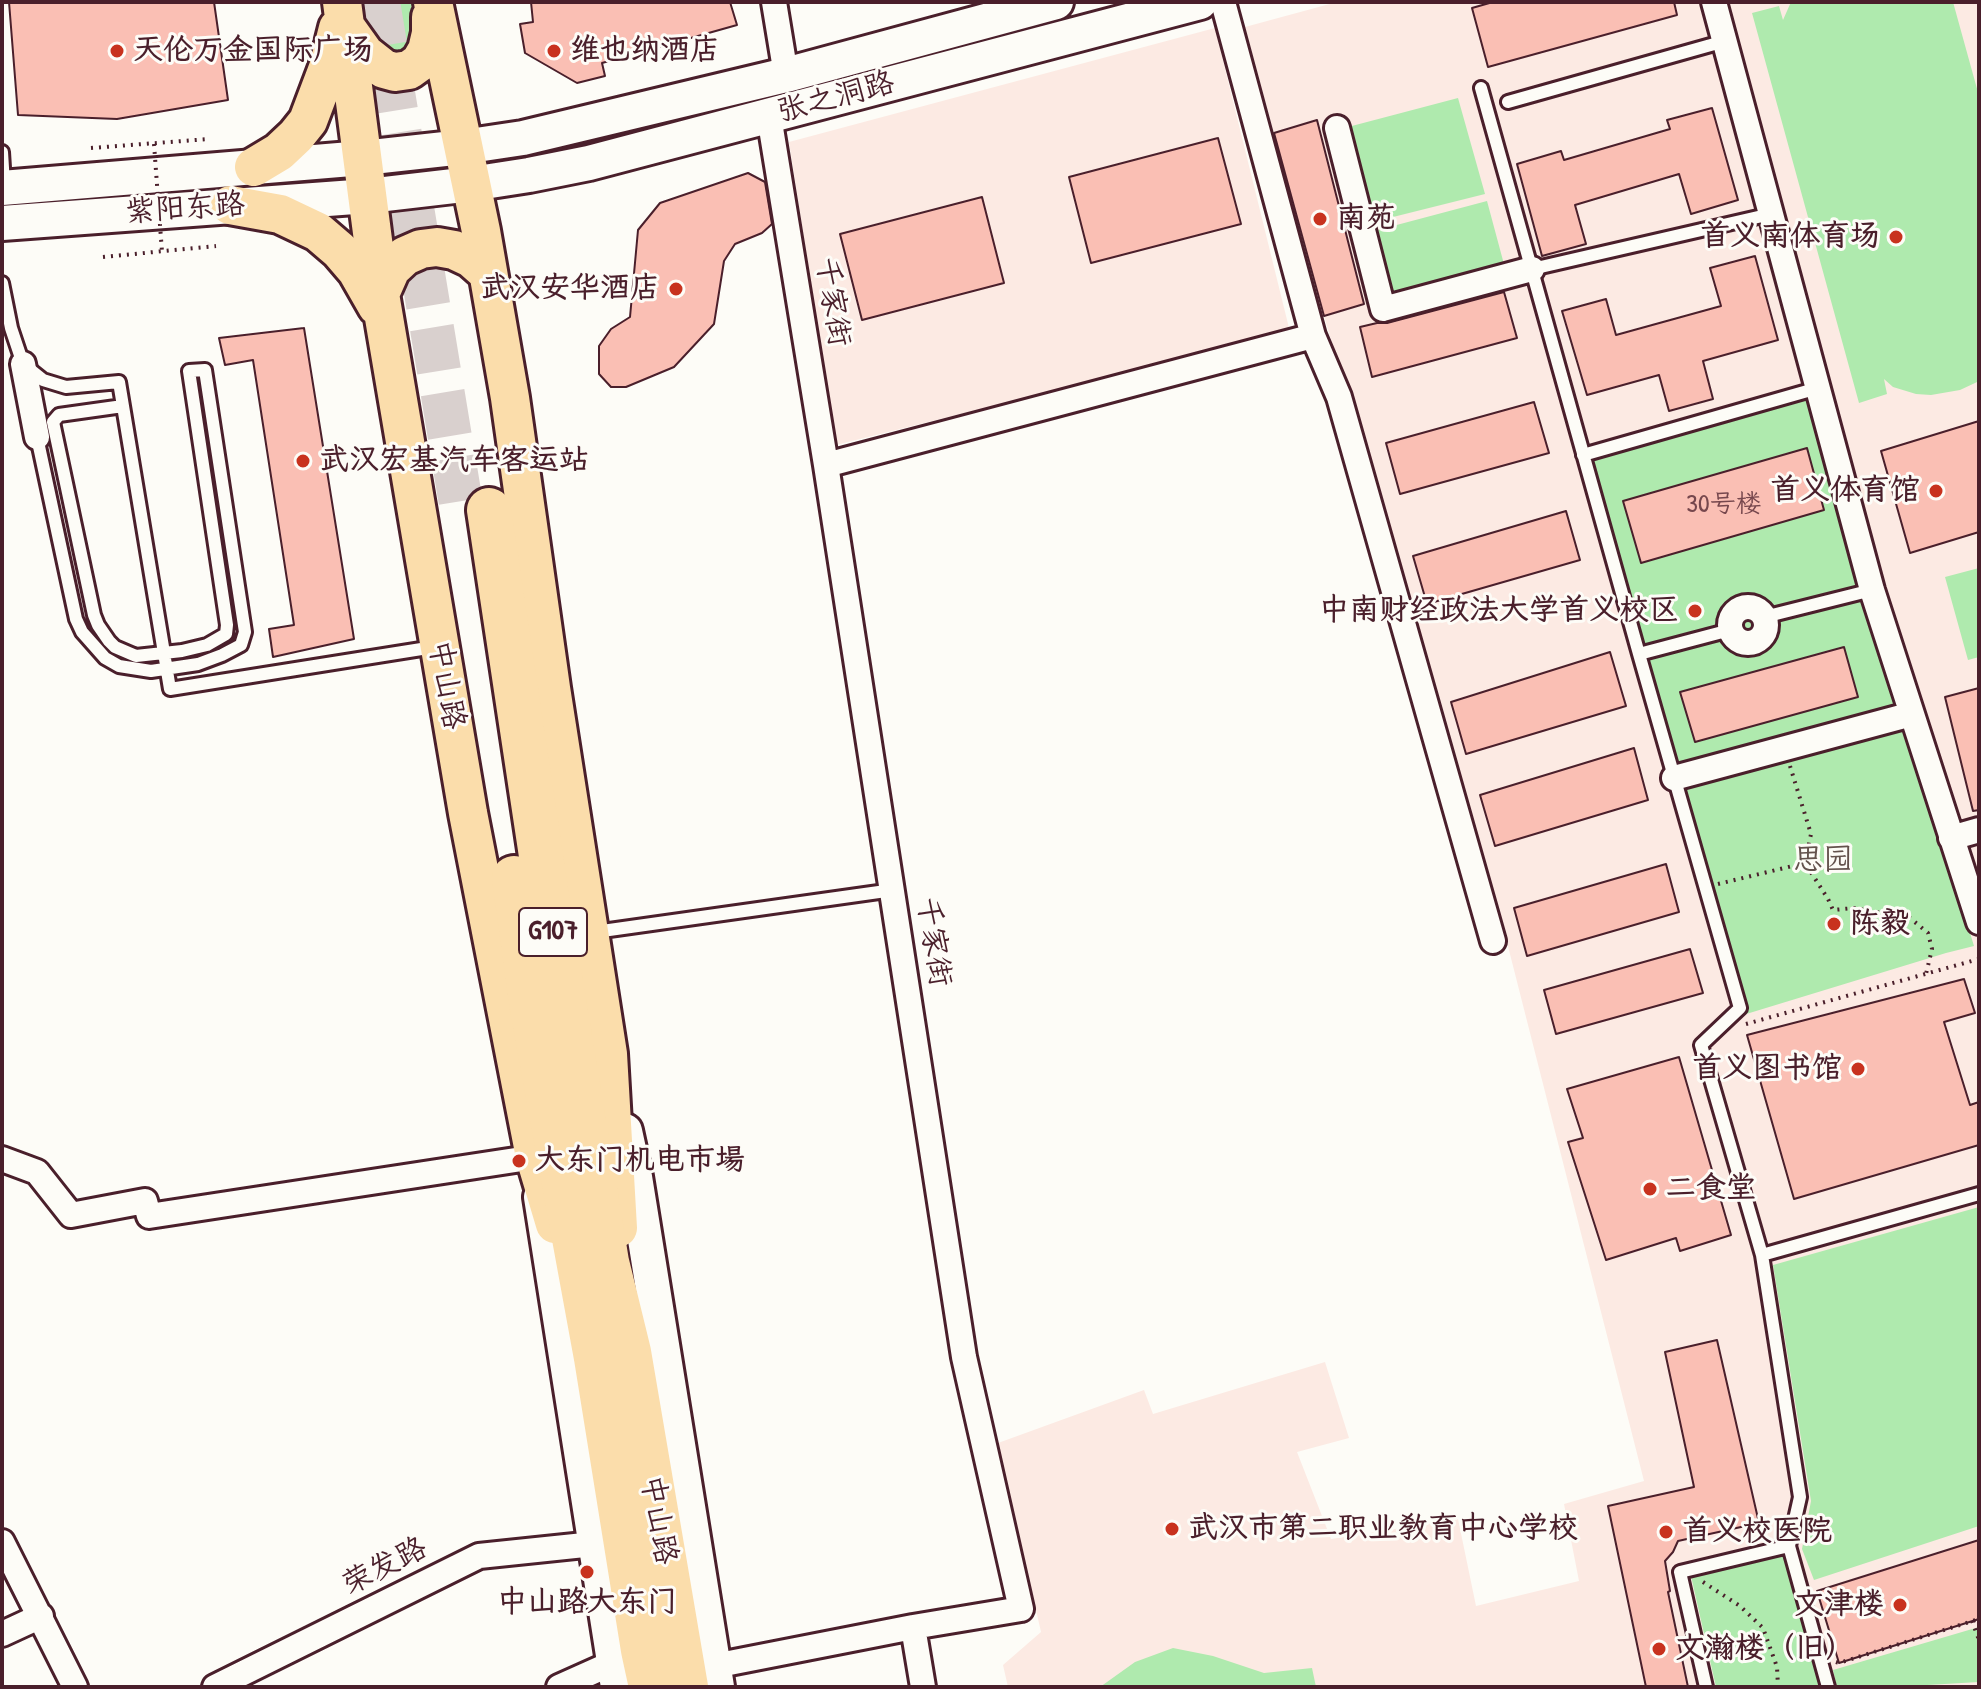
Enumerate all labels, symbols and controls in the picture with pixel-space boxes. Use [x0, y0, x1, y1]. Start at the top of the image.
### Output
place label: 天伦万金国际广场 [133, 33, 373, 69]
place label: 维也纳酒店 [570, 33, 720, 69]
marker: 天伦万金国际广场 [108, 42, 126, 60]
marker: 维也纳酒店 [545, 42, 563, 60]
street label: 张之洞路 [773, 65, 899, 131]
street label: 紫阳东路 [124, 187, 246, 231]
place label: 南苑 [1336, 201, 1396, 237]
marker: 南苑 [1311, 210, 1329, 228]
place label: 首义南体育场 [1700, 219, 1880, 255]
marker: 首义南体育场 [1887, 228, 1905, 246]
street label: 千家街 [807, 255, 857, 349]
place label: 武汉安华酒店 [480, 271, 660, 307]
marker: 武汉安华酒店 [667, 280, 685, 298]
place label: 武汉宏基汽车客运站 [319, 443, 589, 479]
marker: 武汉宏基汽车客运站 [294, 452, 312, 470]
place label: 首义体育馆 [1770, 473, 1920, 509]
marker: 首义体育馆 [1927, 482, 1945, 500]
house number: 30号楼 [1686, 489, 1762, 521]
place label: 中南财经政法大学首义校区 [1319, 593, 1679, 629]
marker: 中南财经政法大学首义校区 [1686, 602, 1704, 620]
street label: 中山路 [420, 638, 472, 732]
park label: 思园 [1793, 843, 1853, 879]
street label: 千家街 [908, 895, 958, 989]
place label: 陈毅 [1850, 906, 1910, 942]
road number: G107 [519, 908, 587, 956]
marker: 陈毅 [1825, 915, 1843, 933]
place label: 首义图书馆 [1692, 1051, 1842, 1087]
marker: 首义图书馆 [1849, 1060, 1867, 1078]
place label: 大东门机电市場 [535, 1143, 745, 1179]
marker: 大东门机电市場 [510, 1152, 528, 1170]
place label: 二食堂 [1666, 1171, 1756, 1207]
marker: 二食堂 [1641, 1180, 1659, 1198]
street label: 中山路 [632, 1473, 684, 1567]
place label: 武汉市第二职业教育中心学校 [1188, 1511, 1578, 1547]
place label: 首义校医院 [1682, 1514, 1832, 1550]
marker: 武汉市第二职业教育中心学校 [1163, 1520, 1181, 1538]
marker: 首义校医院 [1657, 1523, 1675, 1541]
street label: 荣发路 [337, 1531, 433, 1603]
marker: 中山路大东门 [578, 1563, 596, 1581]
place label: 中山路大东门 [497, 1585, 677, 1621]
place label: 文津楼 [1794, 1587, 1884, 1623]
marker: 文津楼 [1891, 1596, 1909, 1614]
place label: 文瀚楼（旧） [1675, 1631, 1855, 1667]
marker: 文瀚楼（旧） [1650, 1640, 1668, 1658]

